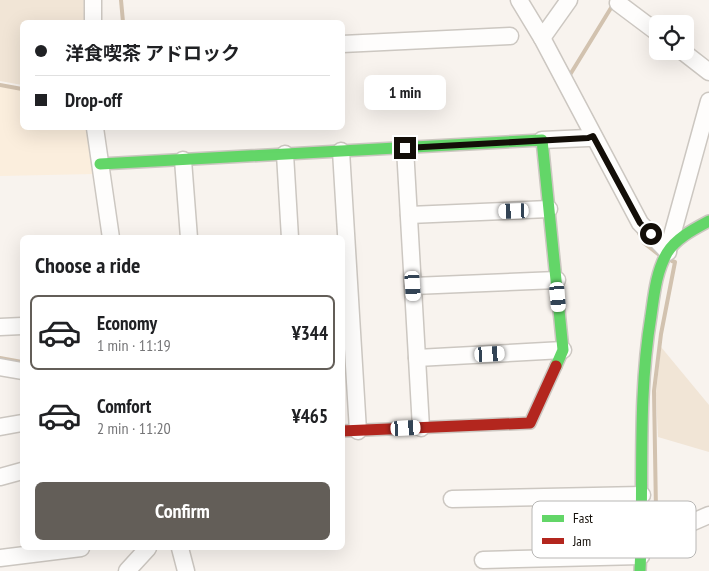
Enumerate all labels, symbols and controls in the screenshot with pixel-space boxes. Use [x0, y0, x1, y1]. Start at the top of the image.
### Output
map controls [649, 15, 694, 60]
button: locate [649, 15, 694, 60]
text: 洋食喫茶 アドロック [65, 41, 240, 65]
callout: 1 min [364, 76, 446, 110]
text: 1 min [389, 82, 421, 102]
text: Drop-off [65, 88, 122, 112]
route end [394, 137, 416, 159]
car [498, 203, 529, 219]
route start [640, 223, 662, 245]
text: Choose a ride [35, 251, 140, 279]
car [404, 271, 421, 301]
car [549, 281, 566, 313]
icon: car [37, 310, 82, 355]
text: Economy [97, 311, 157, 335]
text: ¥344 [292, 321, 328, 345]
text: 1 min · 11:19 [97, 335, 171, 355]
car [474, 346, 505, 362]
icon: car [37, 393, 82, 438]
text: Comfort [97, 394, 151, 418]
text: ¥465 [292, 404, 328, 428]
text: 2 min · 11:20 [97, 418, 171, 438]
car [390, 420, 421, 436]
button: Confirm [35, 482, 330, 540]
legend [532, 501, 696, 558]
text: Fast [573, 509, 593, 527]
text: Jam [572, 532, 591, 550]

